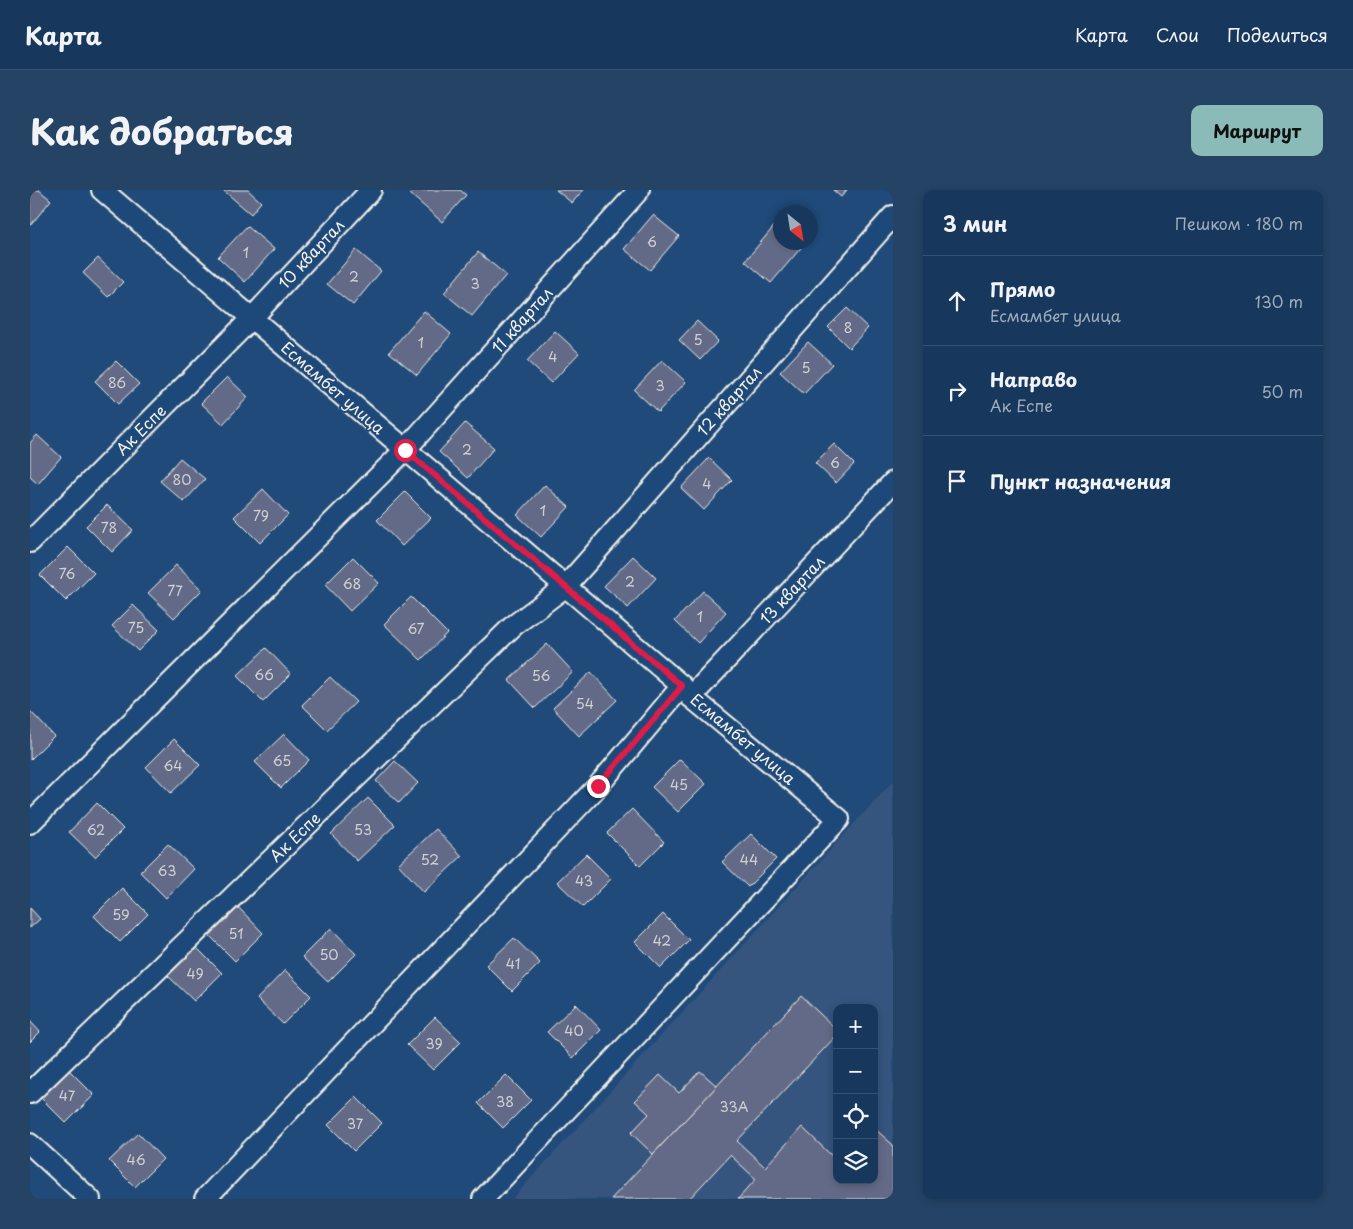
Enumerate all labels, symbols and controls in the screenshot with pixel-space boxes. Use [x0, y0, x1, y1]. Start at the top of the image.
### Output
text: Карта [25, 17, 102, 53]
text: Карта [1075, 21, 1128, 48]
text: Слои [1156, 21, 1199, 48]
text: Поделиться [1227, 21, 1328, 48]
text: Как добраться [30, 104, 294, 157]
button: Маршрут [1191, 105, 1323, 156]
north arrow [773, 205, 818, 250]
text: 3 мин [943, 207, 1007, 239]
text: Пешком · 180 m [1175, 211, 1303, 235]
street label: 10 квартал [272, 213, 349, 294]
house number: 6 [647, 231, 657, 252]
house number: 1 [243, 242, 249, 263]
house number: 2 [349, 266, 359, 287]
house number: 3 [470, 273, 480, 294]
text: Прямо [990, 275, 1055, 303]
street label: 11 квартал [485, 281, 558, 358]
icon: ahead [943, 287, 971, 315]
text: 130 m [1255, 289, 1303, 313]
text: Есмамбет улица [990, 303, 1121, 327]
house number: 8 [844, 317, 852, 338]
house number: 5 [693, 329, 703, 350]
house number: 1 [418, 332, 424, 353]
street label: Есмамбет улица [276, 335, 391, 439]
house number: 4 [548, 346, 558, 367]
house number: 5 [801, 357, 811, 378]
street label: 12 квартал [690, 360, 766, 441]
text: Направо [990, 365, 1077, 393]
house number: 86 [108, 372, 126, 393]
house number: 3 [655, 375, 665, 396]
icon: right [943, 377, 971, 405]
text: 50 m [1262, 379, 1303, 403]
text: Ак Еспе [990, 393, 1053, 417]
street label: Ак Еспе [110, 399, 171, 460]
route start [394, 439, 417, 462]
house number: 2 [462, 439, 472, 460]
house number: 6 [830, 452, 840, 473]
icon: arrive [943, 467, 971, 495]
text: Пункт назначения [990, 467, 1171, 495]
house number: 80 [173, 469, 191, 490]
house number: 4 [702, 473, 712, 494]
house number: 1 [540, 500, 546, 521]
house number: 79 [253, 505, 269, 526]
house number: 78 [101, 517, 117, 538]
street label: 13 квартал [753, 549, 830, 629]
house number: 76 [59, 563, 76, 584]
house number: 2 [625, 571, 635, 592]
house number: 68 [343, 573, 361, 594]
house number: 77 [167, 580, 183, 601]
house number: 1 [697, 606, 703, 627]
house number: 75 [128, 617, 144, 638]
house number: 67 [407, 618, 425, 639]
house number: 66 [254, 664, 274, 685]
house number: 56 [532, 665, 551, 686]
street label: Есмамбет улица [686, 687, 801, 789]
house number: 54 [576, 693, 594, 714]
house number: 65 [273, 750, 291, 771]
house number: 64 [163, 755, 183, 776]
house number: 45 [670, 774, 688, 795]
route end [587, 775, 610, 798]
street label: Ак Еспе [263, 806, 325, 867]
house number: 62 [87, 819, 105, 840]
house number: 53 [354, 819, 372, 840]
house number: 52 [421, 849, 439, 870]
house number: 44 [740, 849, 758, 870]
house number: 63 [158, 860, 176, 881]
house number: 43 [575, 870, 593, 891]
house number: 59 [112, 904, 130, 925]
house number: 51 [229, 923, 243, 944]
house number: 42 [653, 930, 671, 951]
house number: 50 [319, 944, 339, 965]
house number: 41 [506, 953, 520, 974]
house number: 49 [186, 963, 204, 984]
map controls [833, 1004, 878, 1184]
button: + [833, 1004, 878, 1049]
house number: 40 [564, 1020, 584, 1041]
house number: 39 [425, 1033, 443, 1054]
button: − [833, 1049, 878, 1094]
house number: 47 [59, 1085, 76, 1106]
house number: 38 [496, 1091, 514, 1112]
button: locate [833, 1094, 878, 1139]
house number: 33А [719, 1096, 749, 1117]
house number: 37 [347, 1113, 364, 1134]
button: layers [833, 1139, 878, 1184]
house number: 46 [126, 1149, 146, 1170]

